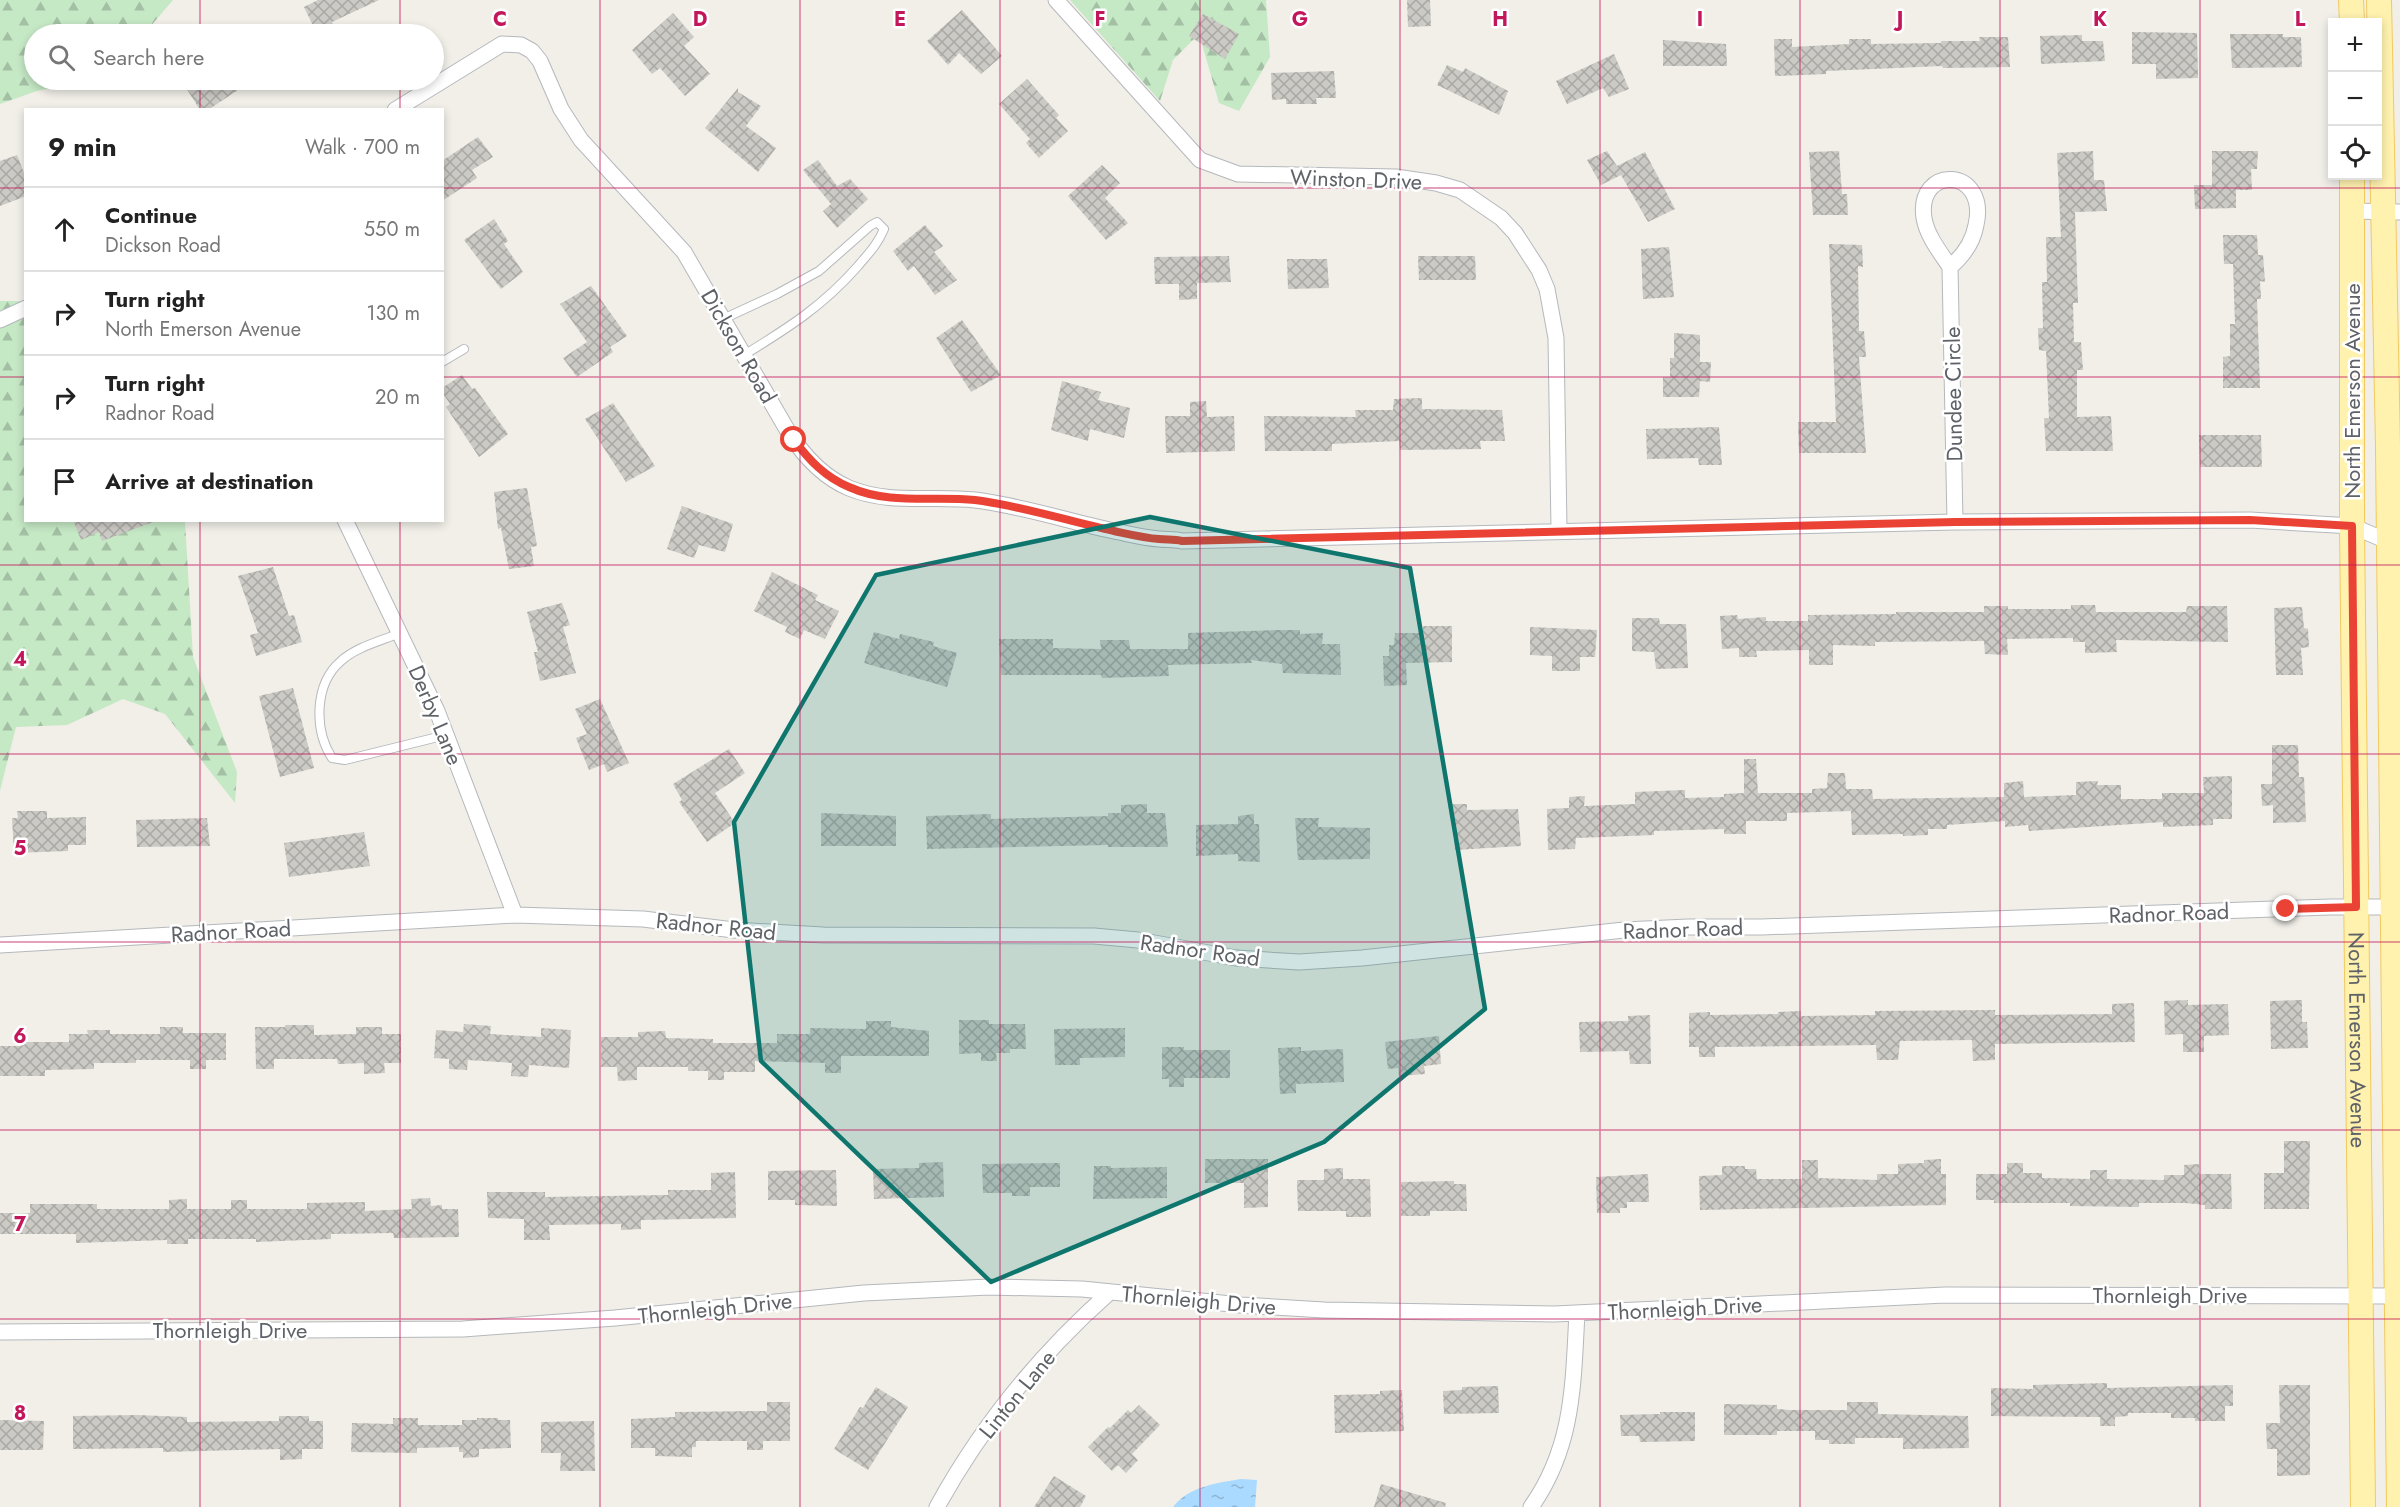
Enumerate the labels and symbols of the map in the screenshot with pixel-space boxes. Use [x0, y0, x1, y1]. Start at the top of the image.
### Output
text: C [493, 5, 507, 34]
text: D [693, 5, 707, 34]
text: E [894, 5, 906, 34]
text: F [1094, 5, 1106, 34]
text: G [1292, 5, 1308, 34]
text: H [1492, 5, 1508, 34]
text: I [1697, 5, 1703, 34]
text: J [1893, 5, 1903, 34]
text: K [2093, 5, 2107, 34]
text: L [2295, 5, 2306, 34]
street label: Winston Drive [1289, 161, 1423, 197]
street label: Dickson Road [693, 283, 785, 409]
street label: North Emerson Avenue [2336, 283, 2368, 499]
street label: Dundee Circle [1936, 326, 1970, 462]
route start [780, 426, 806, 452]
text: 4 [13, 645, 27, 674]
street label: Derby Lane [401, 660, 471, 770]
text: 5 [14, 834, 27, 863]
street label: Radnor Road [2108, 895, 2230, 931]
route end [2272, 895, 2298, 921]
street label: Radnor Road [654, 904, 778, 948]
street label: Radnor Road [1622, 911, 1744, 947]
street label: Radnor Road [170, 912, 292, 950]
street label: Radnor Road [1138, 926, 1262, 974]
street label: North Emerson Avenue [2341, 932, 2375, 1148]
text: 6 [13, 1022, 27, 1051]
text: 7 [14, 1210, 27, 1239]
street label: Thornleigh Drive [1121, 1277, 1277, 1323]
street label: Thornleigh Drive [2093, 1279, 2247, 1311]
street label: Thornleigh Drive [636, 1284, 794, 1332]
street label: Thornleigh Drive [1607, 1288, 1763, 1328]
street label: Thornleigh Drive [153, 1314, 307, 1346]
street label: Linton Lane [971, 1343, 1063, 1445]
text: 8 [14, 1399, 26, 1428]

